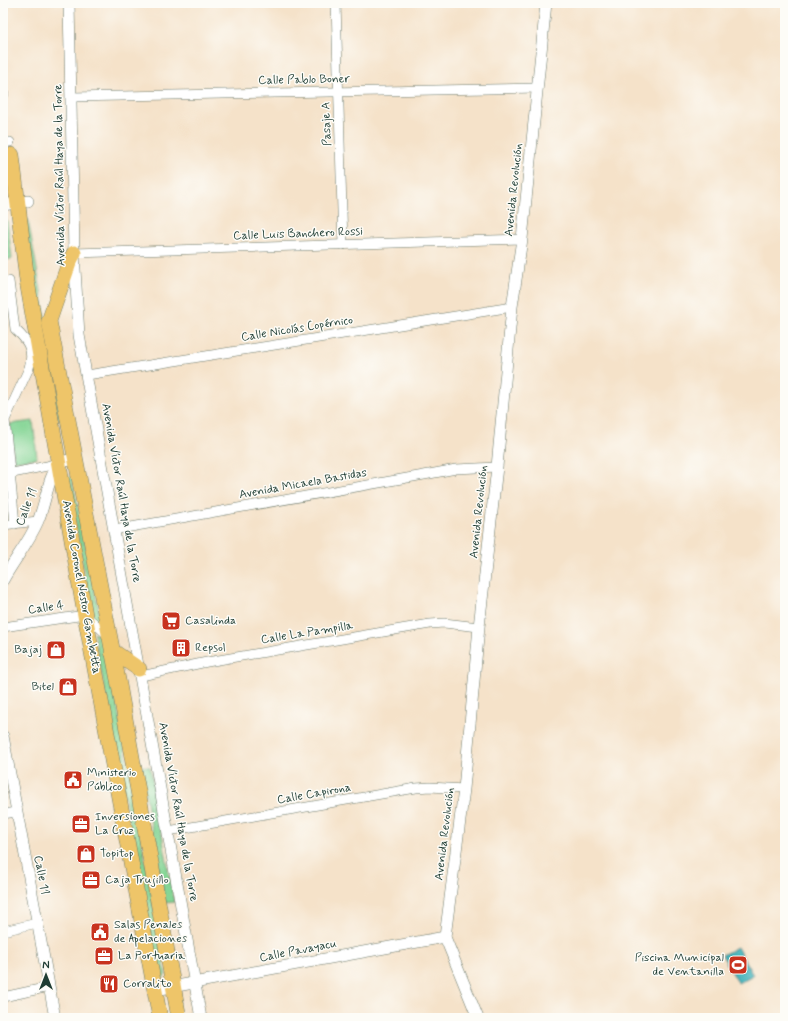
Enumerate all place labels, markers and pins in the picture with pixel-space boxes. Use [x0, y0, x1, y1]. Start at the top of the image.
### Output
supermarket icon: Casalinda [160, 610, 182, 632]
place label: Casalinda [185, 613, 236, 629]
building icon: Repsol [170, 637, 192, 659]
shop icon: Bajaj [45, 639, 67, 661]
place label: Repsol [195, 640, 226, 656]
place label: Bajaj [14, 642, 42, 658]
shop icon: Bitel [57, 676, 79, 698]
place label: Bitel [31, 679, 54, 695]
place label: Ministerio Público [87, 765, 136, 795]
public building icon: Ministerio Público [62, 769, 84, 791]
place label: Inversiones La Cruz [95, 809, 155, 839]
office icon: Inversiones La Cruz [70, 813, 92, 835]
shop icon: Topitop [75, 843, 97, 865]
place label: Topitop [100, 846, 134, 862]
office icon: Caja Trujillo [80, 869, 102, 891]
place label: Caja Trujillo [105, 872, 169, 888]
place label: Salas Penales de Apelaciones [114, 917, 188, 947]
public building icon: Salas Penales de Apelaciones [89, 921, 111, 943]
office icon: La Portuaria [93, 945, 115, 967]
place label: La Portuaria [118, 948, 186, 964]
place label: Piscina Municipal de Ventanilla [635, 950, 724, 980]
sports icon: Piscina Municipal de Ventanilla [727, 954, 749, 976]
restaurant icon: Corralito [98, 973, 120, 995]
place label: Corralito [123, 976, 172, 992]

